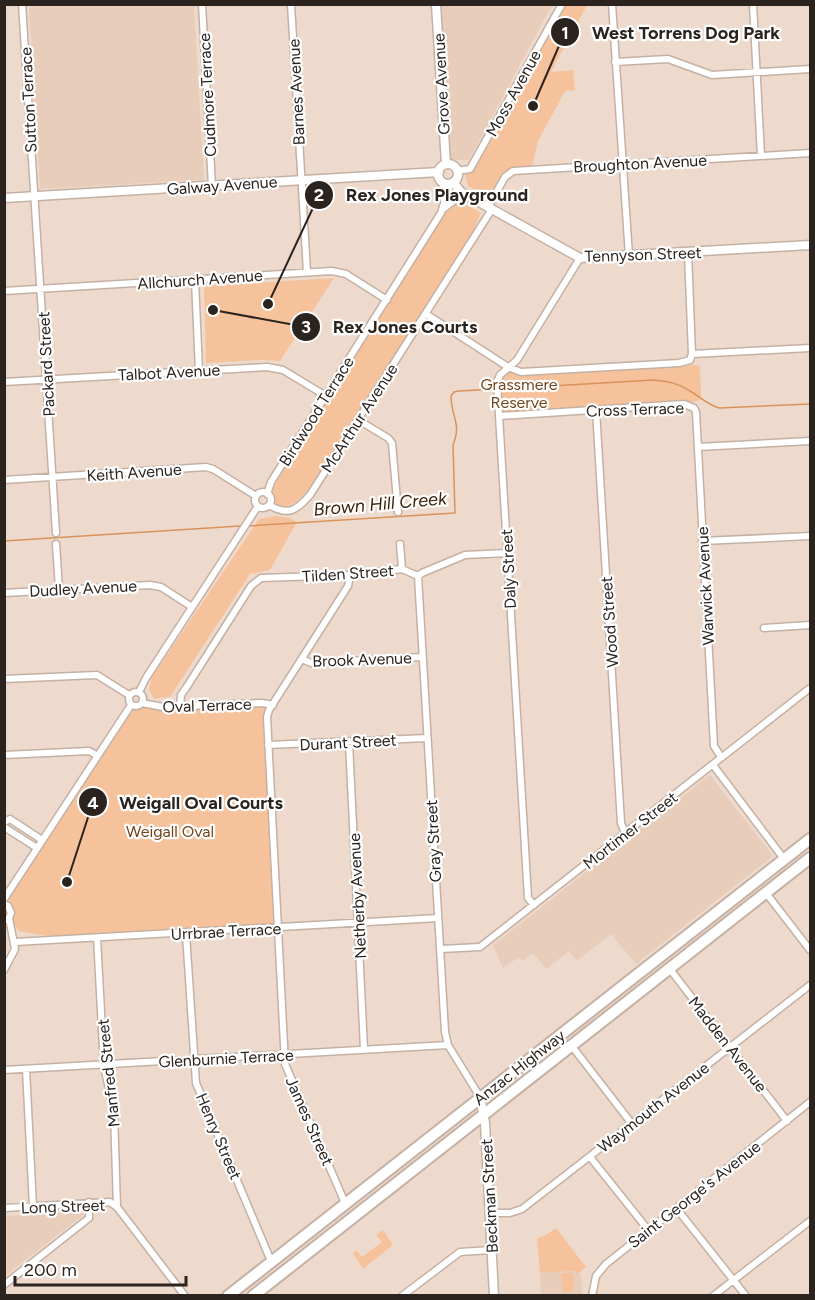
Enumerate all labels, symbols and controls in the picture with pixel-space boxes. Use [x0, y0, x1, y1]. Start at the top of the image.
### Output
callout: West Torrens Dog Park [550, 14, 792, 50]
text: 1 [561, 22, 569, 44]
text: West Torrens Dog Park [592, 22, 780, 44]
street label: Cudmore Terrace [195, 32, 220, 157]
street label: Grove Avenue [429, 33, 454, 135]
street label: Barnes Avenue [284, 38, 309, 146]
street label: Sutton Terrace [16, 46, 41, 153]
street label: Moss Avenue [482, 47, 545, 140]
street label: Broughton Avenue [573, 150, 708, 176]
street label: Galway Avenue [166, 172, 278, 199]
callout: Rex Jones Playground [304, 177, 540, 213]
text: 2 [314, 184, 324, 206]
text: Rex Jones Playground [346, 184, 528, 206]
street label: Tennyson Street [584, 243, 702, 266]
street label: Allchurch Avenue [137, 266, 264, 293]
callout: Rex Jones Courts [291, 309, 489, 345]
street label: Packard Street [34, 311, 59, 417]
text: 3 [301, 316, 311, 338]
text: Rex Jones Courts [333, 316, 478, 338]
street label: Birdwood Terrace [275, 353, 358, 470]
street label: Talbot Avenue [117, 360, 221, 385]
street label: McArthur Avenue [317, 360, 402, 476]
park label: Grassmere Reserve [480, 375, 558, 412]
street label: Cross Terrace [586, 398, 685, 421]
street label: Keith Avenue [86, 460, 182, 485]
water label: Brown Hill Creek [312, 487, 449, 521]
street label: Warwick Avenue [693, 526, 718, 646]
street label: Daly Street [497, 529, 520, 609]
street label: Tilden Street [302, 561, 395, 586]
street label: Dudley Avenue [29, 576, 138, 601]
street label: Wood Street [597, 576, 622, 668]
street label: Brook Avenue [312, 648, 412, 671]
street label: Oval Terrace [162, 694, 252, 717]
street label: Durant Street [299, 730, 397, 755]
callout: Weigall Oval Courts [78, 784, 295, 820]
street label: Mortimer Street [579, 788, 681, 873]
text: 4 [87, 792, 99, 814]
text: Weigall Oval Courts [119, 792, 283, 814]
street label: Gray Street [422, 799, 445, 883]
park label: Weigall Oval [126, 822, 214, 841]
street label: Netherby Avenue [345, 832, 370, 959]
street label: Urrbrae Terrace [170, 919, 282, 944]
street label: Madden Avenue [684, 993, 771, 1096]
street label: Manfred Street [93, 1018, 124, 1128]
street label: Anzac Highway [470, 1025, 569, 1109]
street label: Glenburnie Terrace [158, 1045, 294, 1072]
street label: Waymouth Avenue [594, 1058, 713, 1157]
street label: James Street [282, 1074, 338, 1168]
street label: Henry Street [192, 1090, 245, 1182]
street label: Saint George's Avenue [624, 1137, 765, 1252]
street label: Beckman Street [477, 1138, 502, 1254]
street label: Long Street [20, 1196, 106, 1217]
scale bar [15, 1249, 186, 1287]
text: 200 m [24, 1259, 77, 1281]

